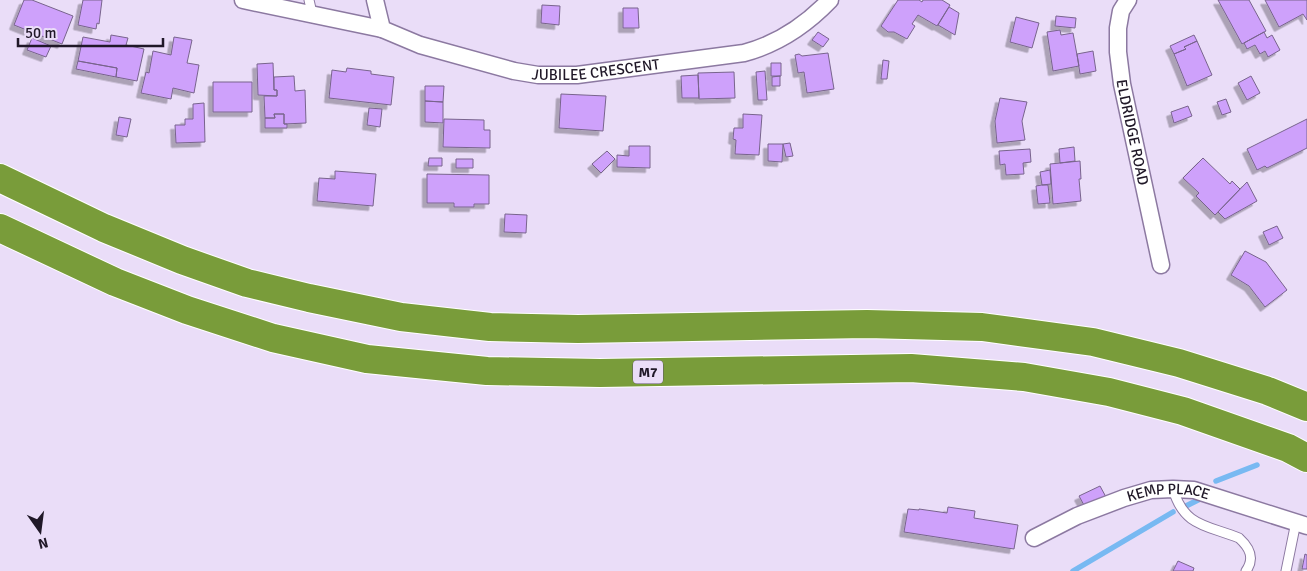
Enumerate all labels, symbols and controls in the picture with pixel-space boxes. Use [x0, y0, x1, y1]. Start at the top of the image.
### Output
scale bar [18, 15, 162, 47]
text: 50 m [25, 24, 56, 42]
street label: JUBILEE CRESCENT [531, 55, 661, 84]
street label: ELDRIDGE ROAD [1113, 78, 1153, 187]
road number: M7 [633, 361, 663, 384]
street label: KEMP PLACE [1125, 480, 1212, 506]
north arrow [15, 506, 65, 556]
text: N [36, 534, 50, 553]

